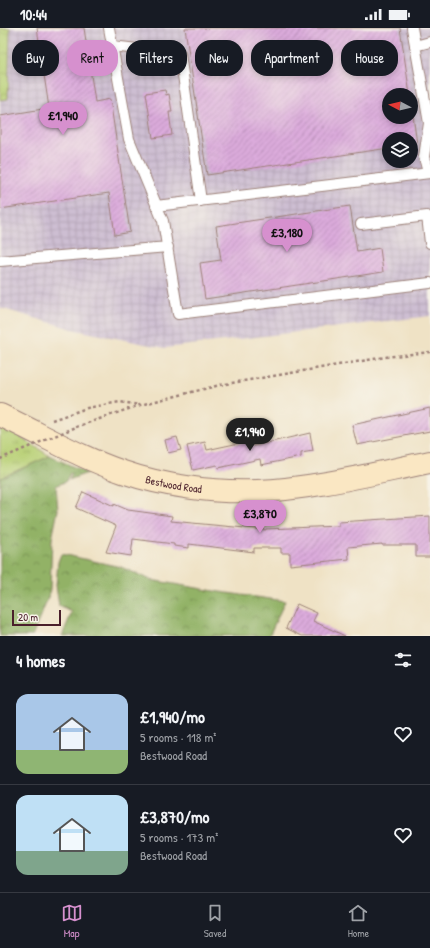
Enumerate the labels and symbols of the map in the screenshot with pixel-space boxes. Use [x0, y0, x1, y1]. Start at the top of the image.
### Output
north arrow [382, 88, 418, 124]
pin: £1,940 [30, 102, 96, 136]
pin: £3,180 [254, 219, 320, 253]
pin: £1,940 [217, 418, 283, 452]
street label: Bestwood Road [144, 472, 203, 496]
pin: £3,870 [227, 500, 293, 534]
scale bar [12, 608, 61, 627]

